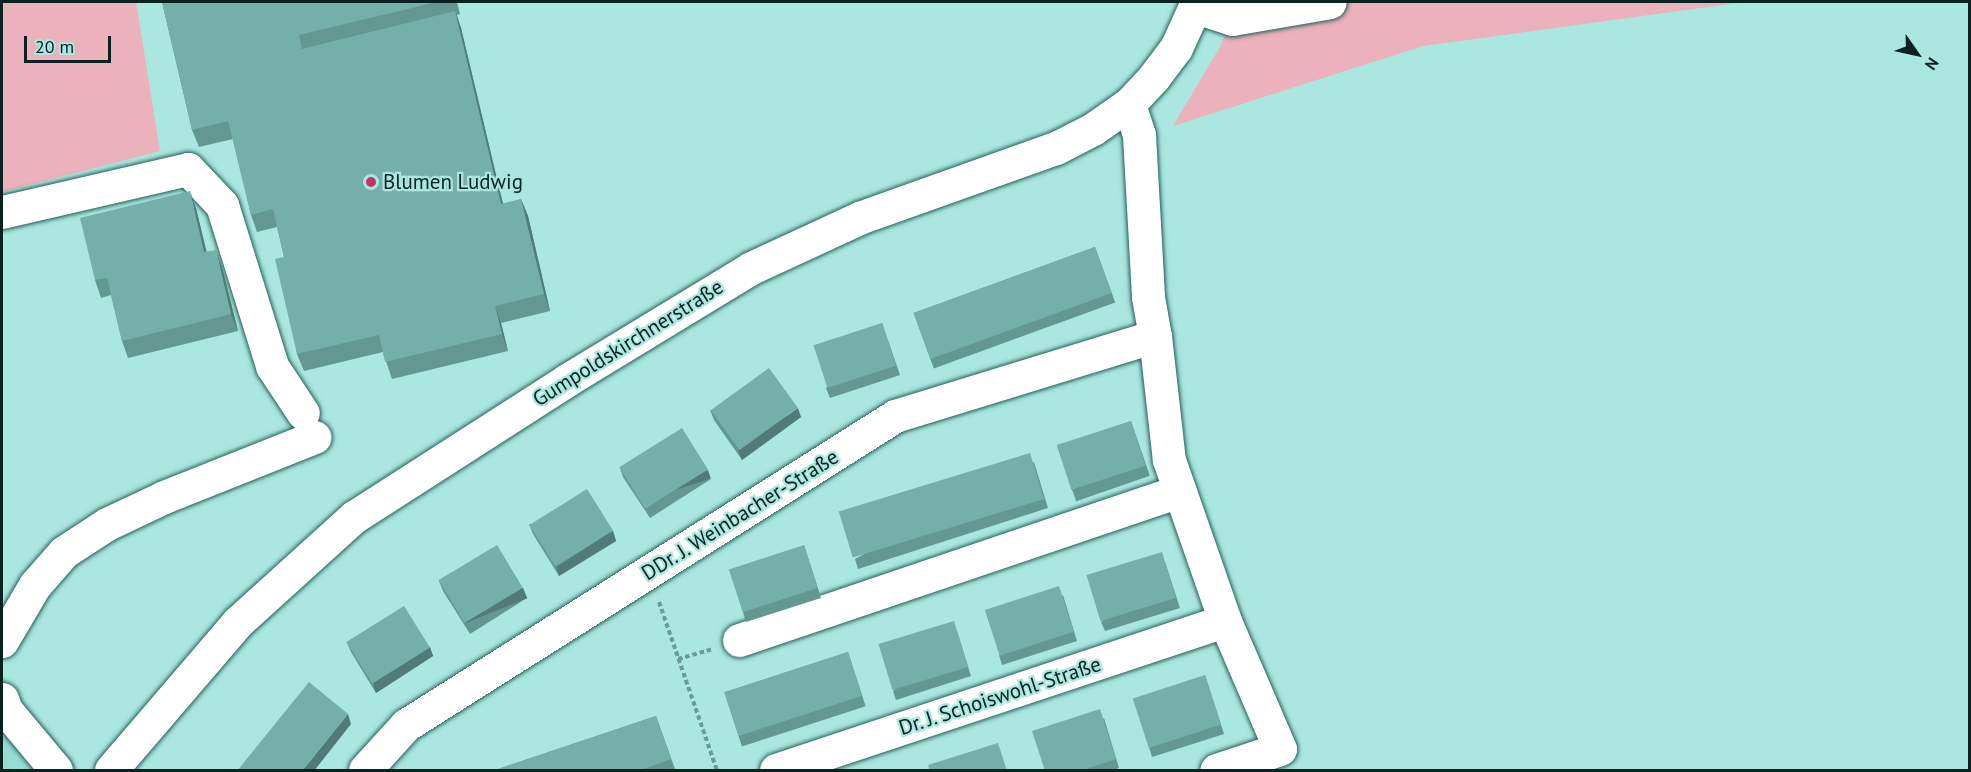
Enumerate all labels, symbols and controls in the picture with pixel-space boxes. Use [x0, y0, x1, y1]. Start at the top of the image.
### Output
scale bar [27, 24, 114, 62]
north arrow [1887, 24, 1947, 84]
text: 20 m [35, 35, 74, 58]
text: N [1921, 54, 1943, 74]
place label: Blumen Ludwig [383, 169, 523, 195]
marker: Blumen Ludwig [364, 175, 378, 189]
street label: Gumpoldskirchnerstraße [528, 274, 728, 412]
street label: DDr. J. Weinbacher-Straße [635, 443, 845, 587]
street label: Dr. J. Schoiswohl-Straße [894, 651, 1106, 741]

